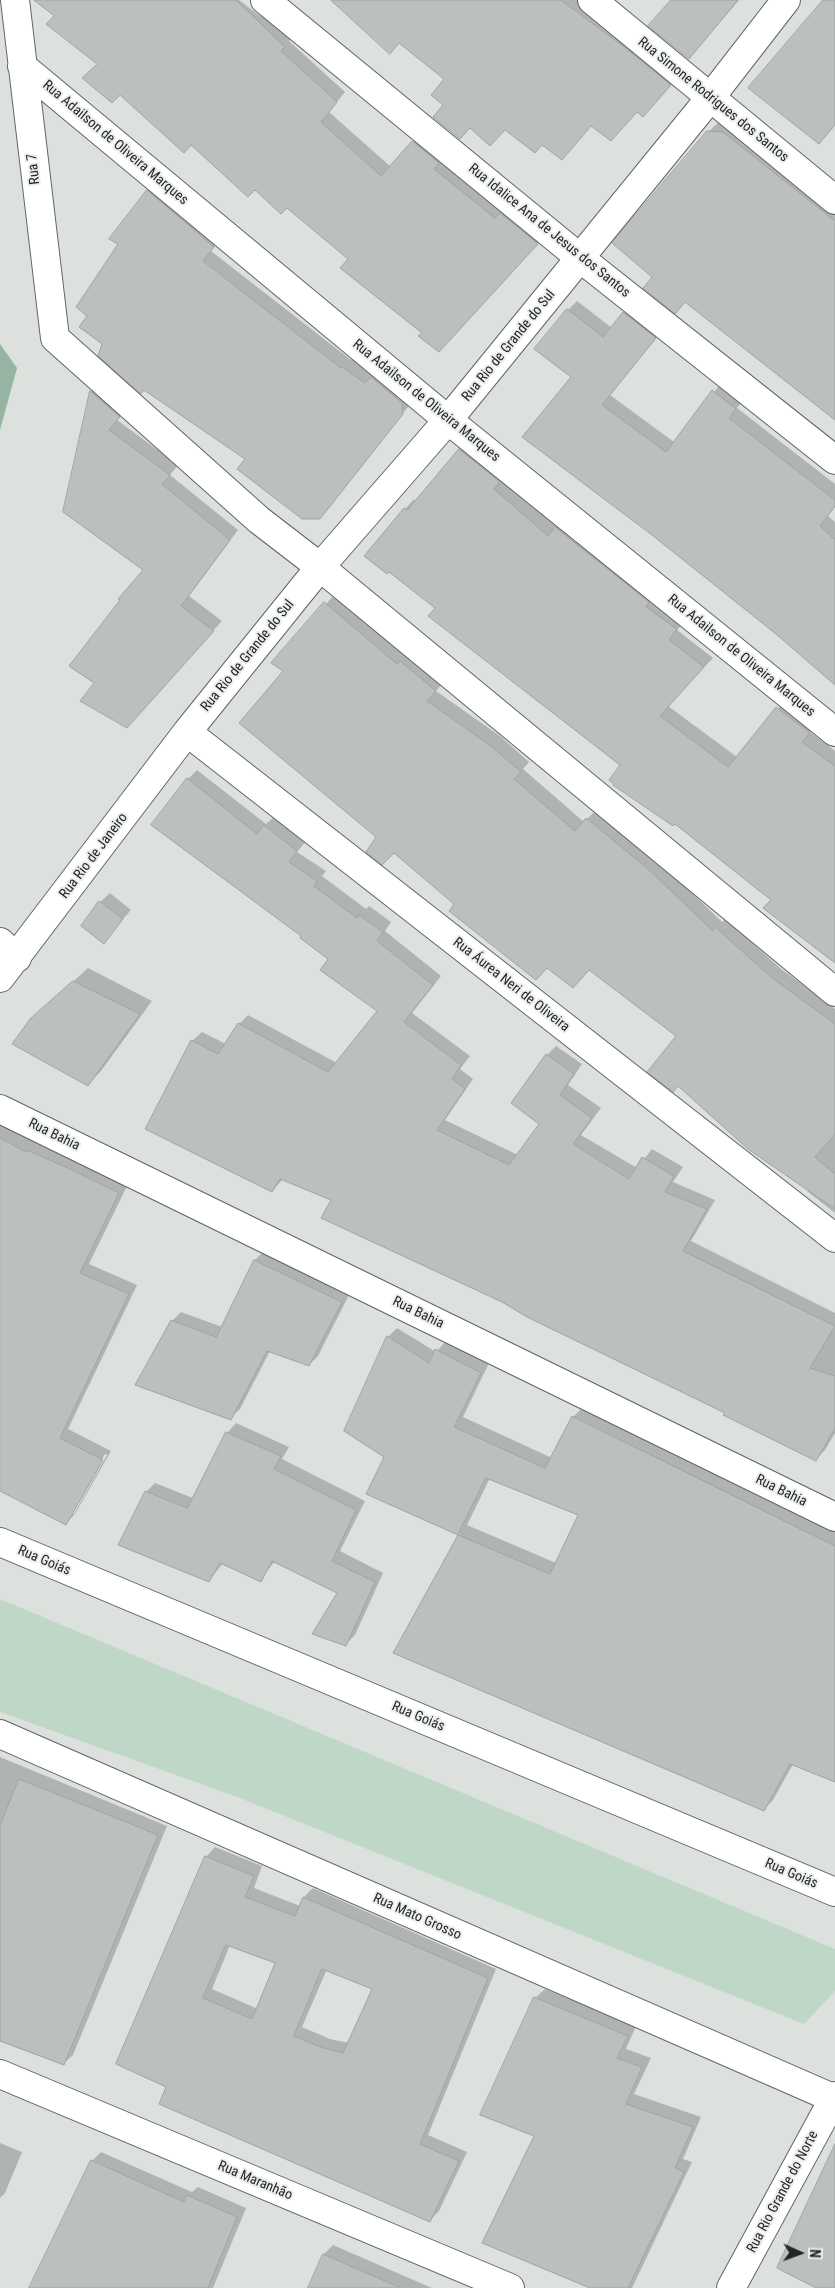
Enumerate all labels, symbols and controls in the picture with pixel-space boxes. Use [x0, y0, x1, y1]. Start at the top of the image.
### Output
street label: Rua Simone Rodrigues dos Santos [634, 34, 792, 166]
street label: Rua Adailson de Oliveira Marques [39, 77, 191, 209]
street label: Rua 7 [24, 153, 44, 185]
street label: Rua Idalice Ana de Jesus dos Santos [465, 161, 633, 301]
street label: Rua Rio de Grande do Sul [459, 287, 559, 405]
street label: Rua Adailson de Oliveira Marques [349, 336, 503, 466]
street label: Rua Adailson de Oliveira Marques [664, 591, 818, 721]
street label: Rua Rio de Grande do Sul [198, 597, 298, 715]
street label: Rua Rio de Janeiro [56, 810, 132, 902]
street label: Rua Áurea Neri de Oliveira [449, 934, 573, 1036]
street label: Rua Bahia [26, 1115, 82, 1155]
street label: Rua Bahia [390, 1293, 446, 1333]
street label: Rua Bahia [753, 1471, 809, 1511]
street label: Rua Goiás [15, 1542, 73, 1580]
street label: Rua Goiás [389, 1698, 447, 1736]
street label: Rua Goiás [762, 1855, 820, 1893]
street label: Rua Mato Grosso [370, 1890, 464, 1944]
street label: Rua Rio Grande do Norte [744, 2128, 822, 2256]
street label: Rua Maranhão [215, 2158, 295, 2204]
north arrow [775, 2228, 825, 2278]

